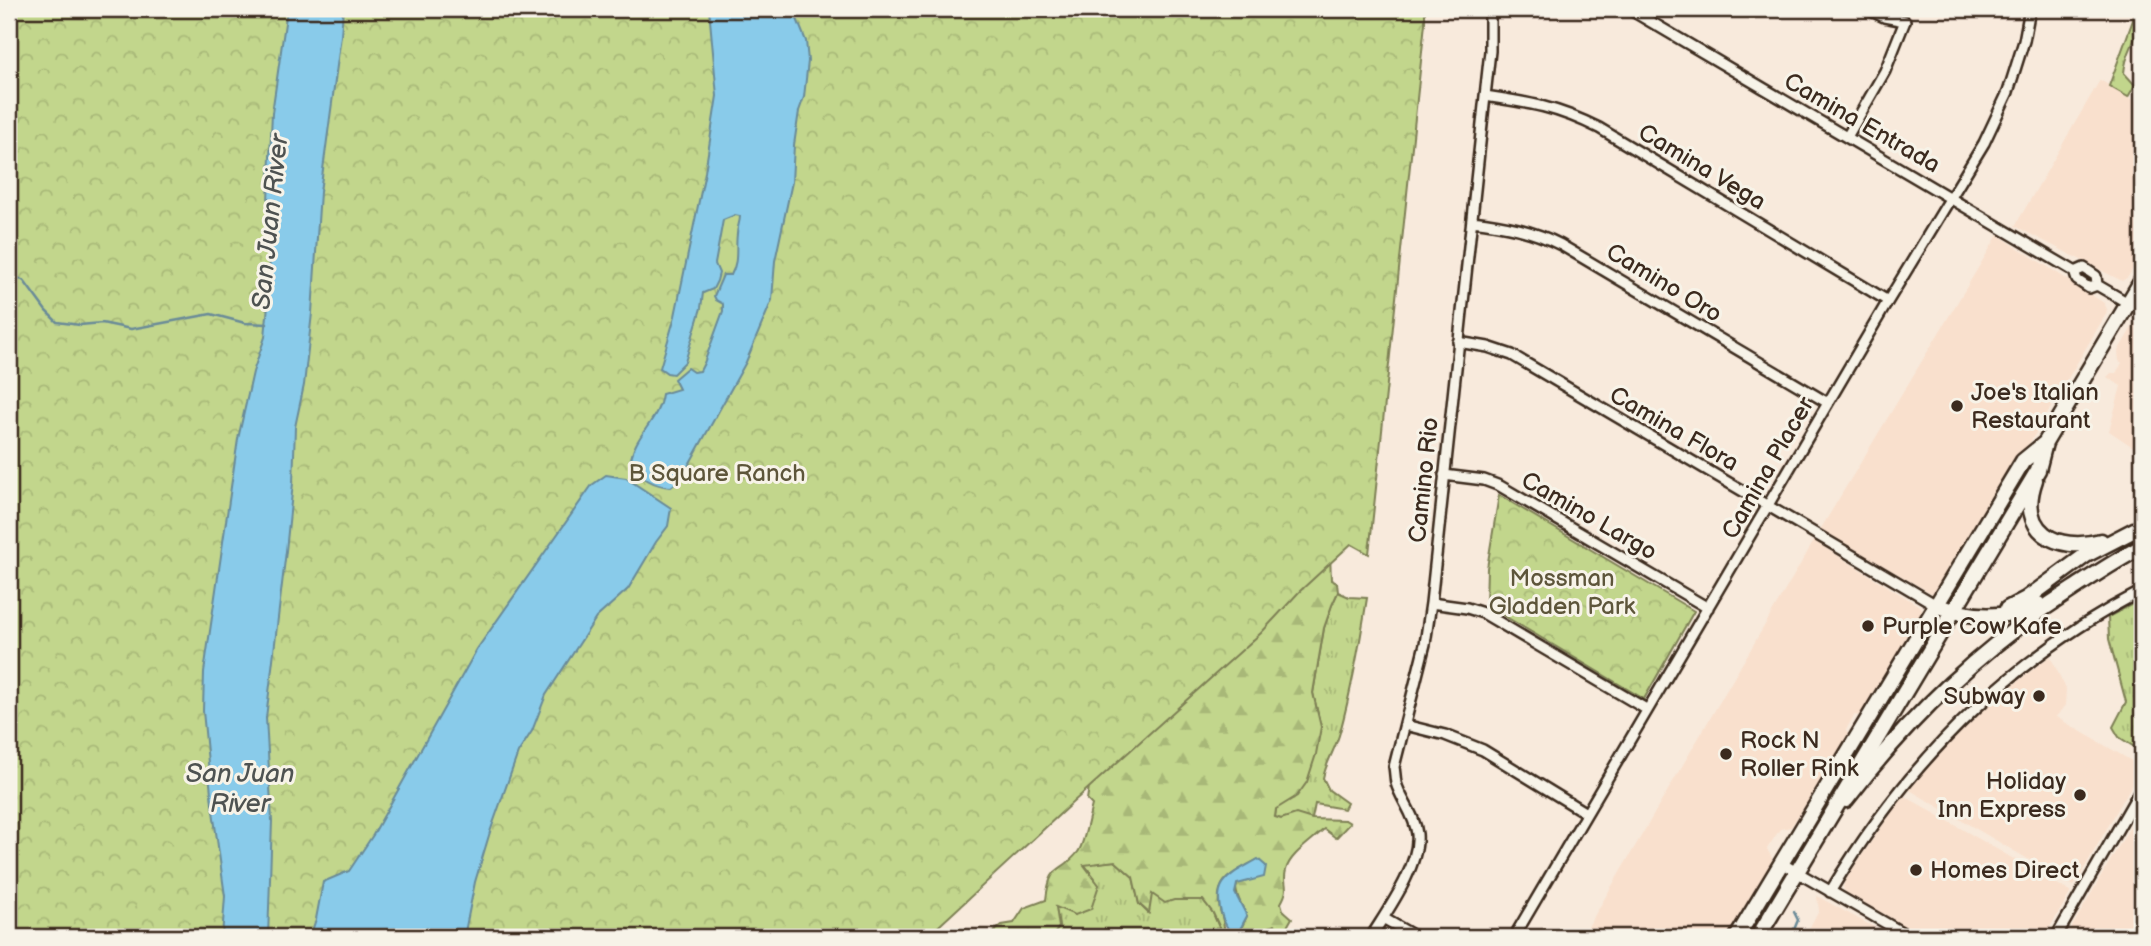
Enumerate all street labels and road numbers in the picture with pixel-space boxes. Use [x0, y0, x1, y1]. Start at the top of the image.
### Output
street label: Camina Entrada [1779, 67, 1945, 179]
street label: Camina Vega [1633, 118, 1771, 216]
street label: Camino Oro [1601, 237, 1727, 329]
street label: Camina Flora [1604, 380, 1744, 478]
street label: Camina Placer [1716, 392, 1821, 544]
street label: Camino Rio [1403, 416, 1445, 544]
street label: Camino Largo [1516, 465, 1662, 567]

